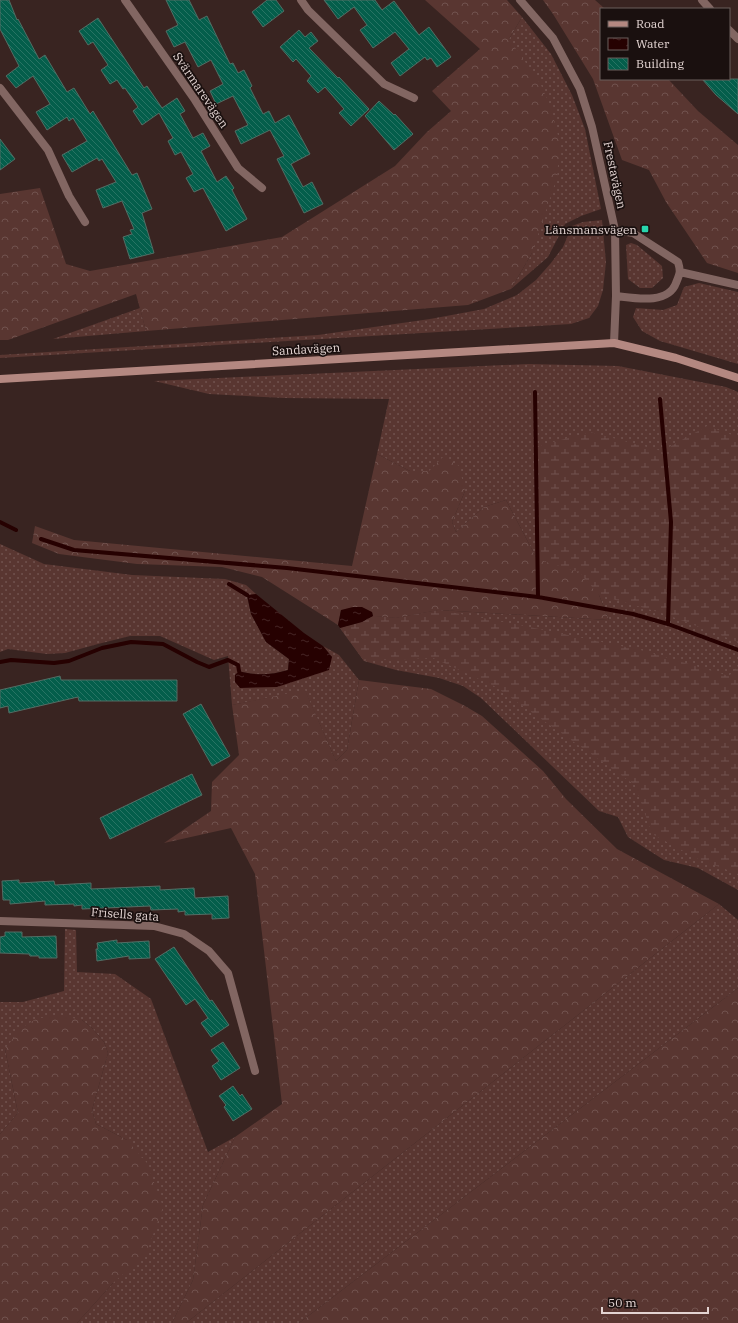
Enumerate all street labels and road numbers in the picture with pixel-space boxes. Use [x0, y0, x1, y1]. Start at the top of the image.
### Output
street label: Svärmarevägen [170, 49, 232, 131]
street label: Frestavägen [601, 140, 630, 210]
street label: Sandavägen [272, 340, 341, 358]
street label: Frisells gata [90, 904, 160, 924]

